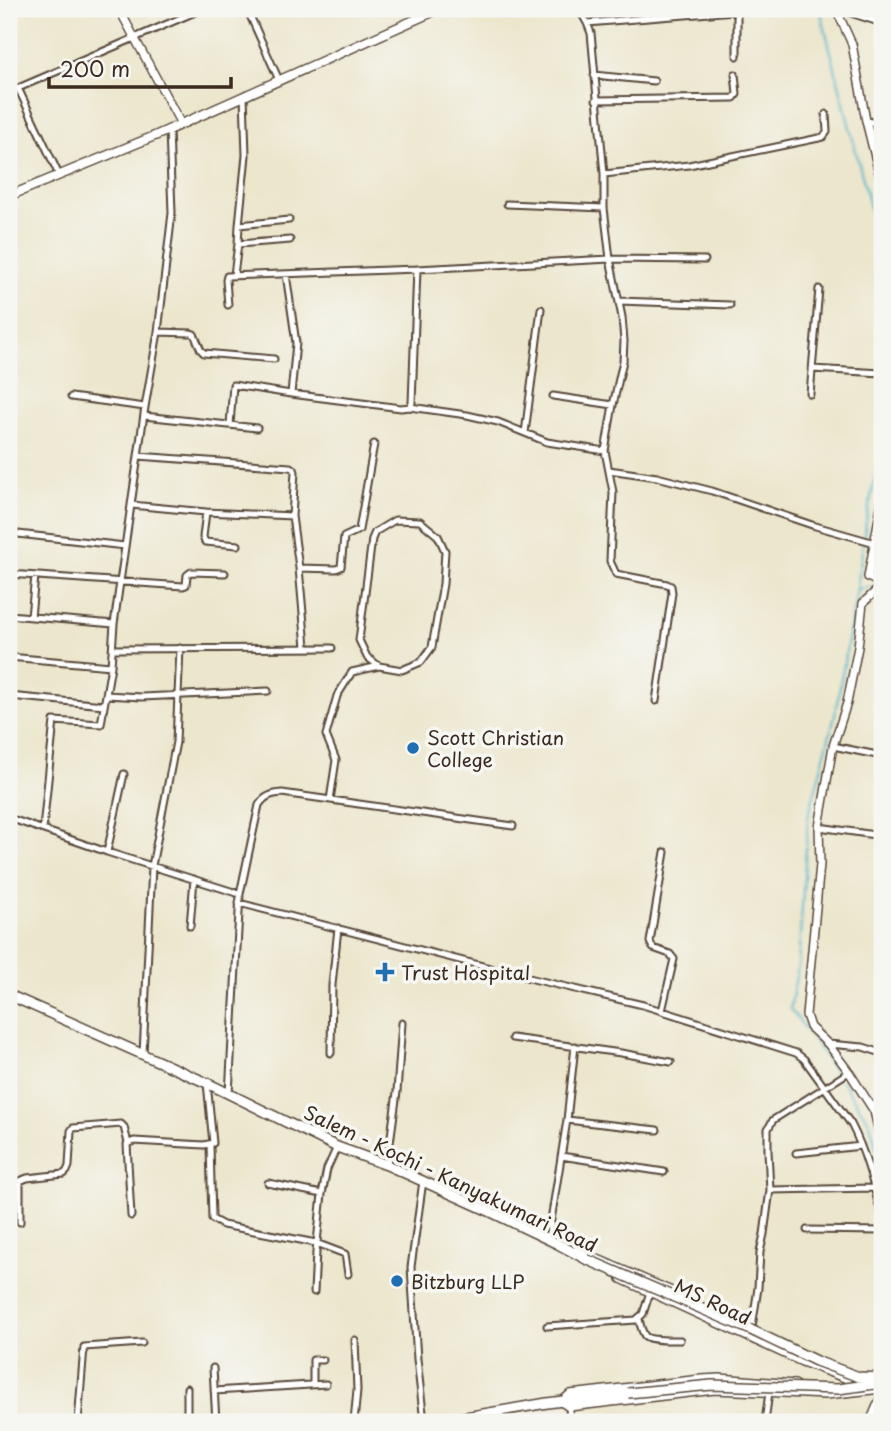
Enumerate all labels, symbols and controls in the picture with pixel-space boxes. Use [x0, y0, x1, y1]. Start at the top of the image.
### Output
scale bar [49, 46, 231, 90]
text: 200 m [60, 52, 130, 84]
place label: Scott Christian College [427, 723, 564, 773]
marker: Scott Christian College [405, 740, 421, 756]
place label: Trust Hospital [401, 958, 530, 986]
marker: Trust Hospital [375, 962, 395, 982]
street label: Salem - Kochi - Kanyakumari Road [300, 1098, 602, 1258]
place label: Bitzburg LLP [411, 1267, 525, 1295]
street label: MS Road [670, 1271, 756, 1331]
marker: Bitzburg LLP [389, 1273, 405, 1289]

